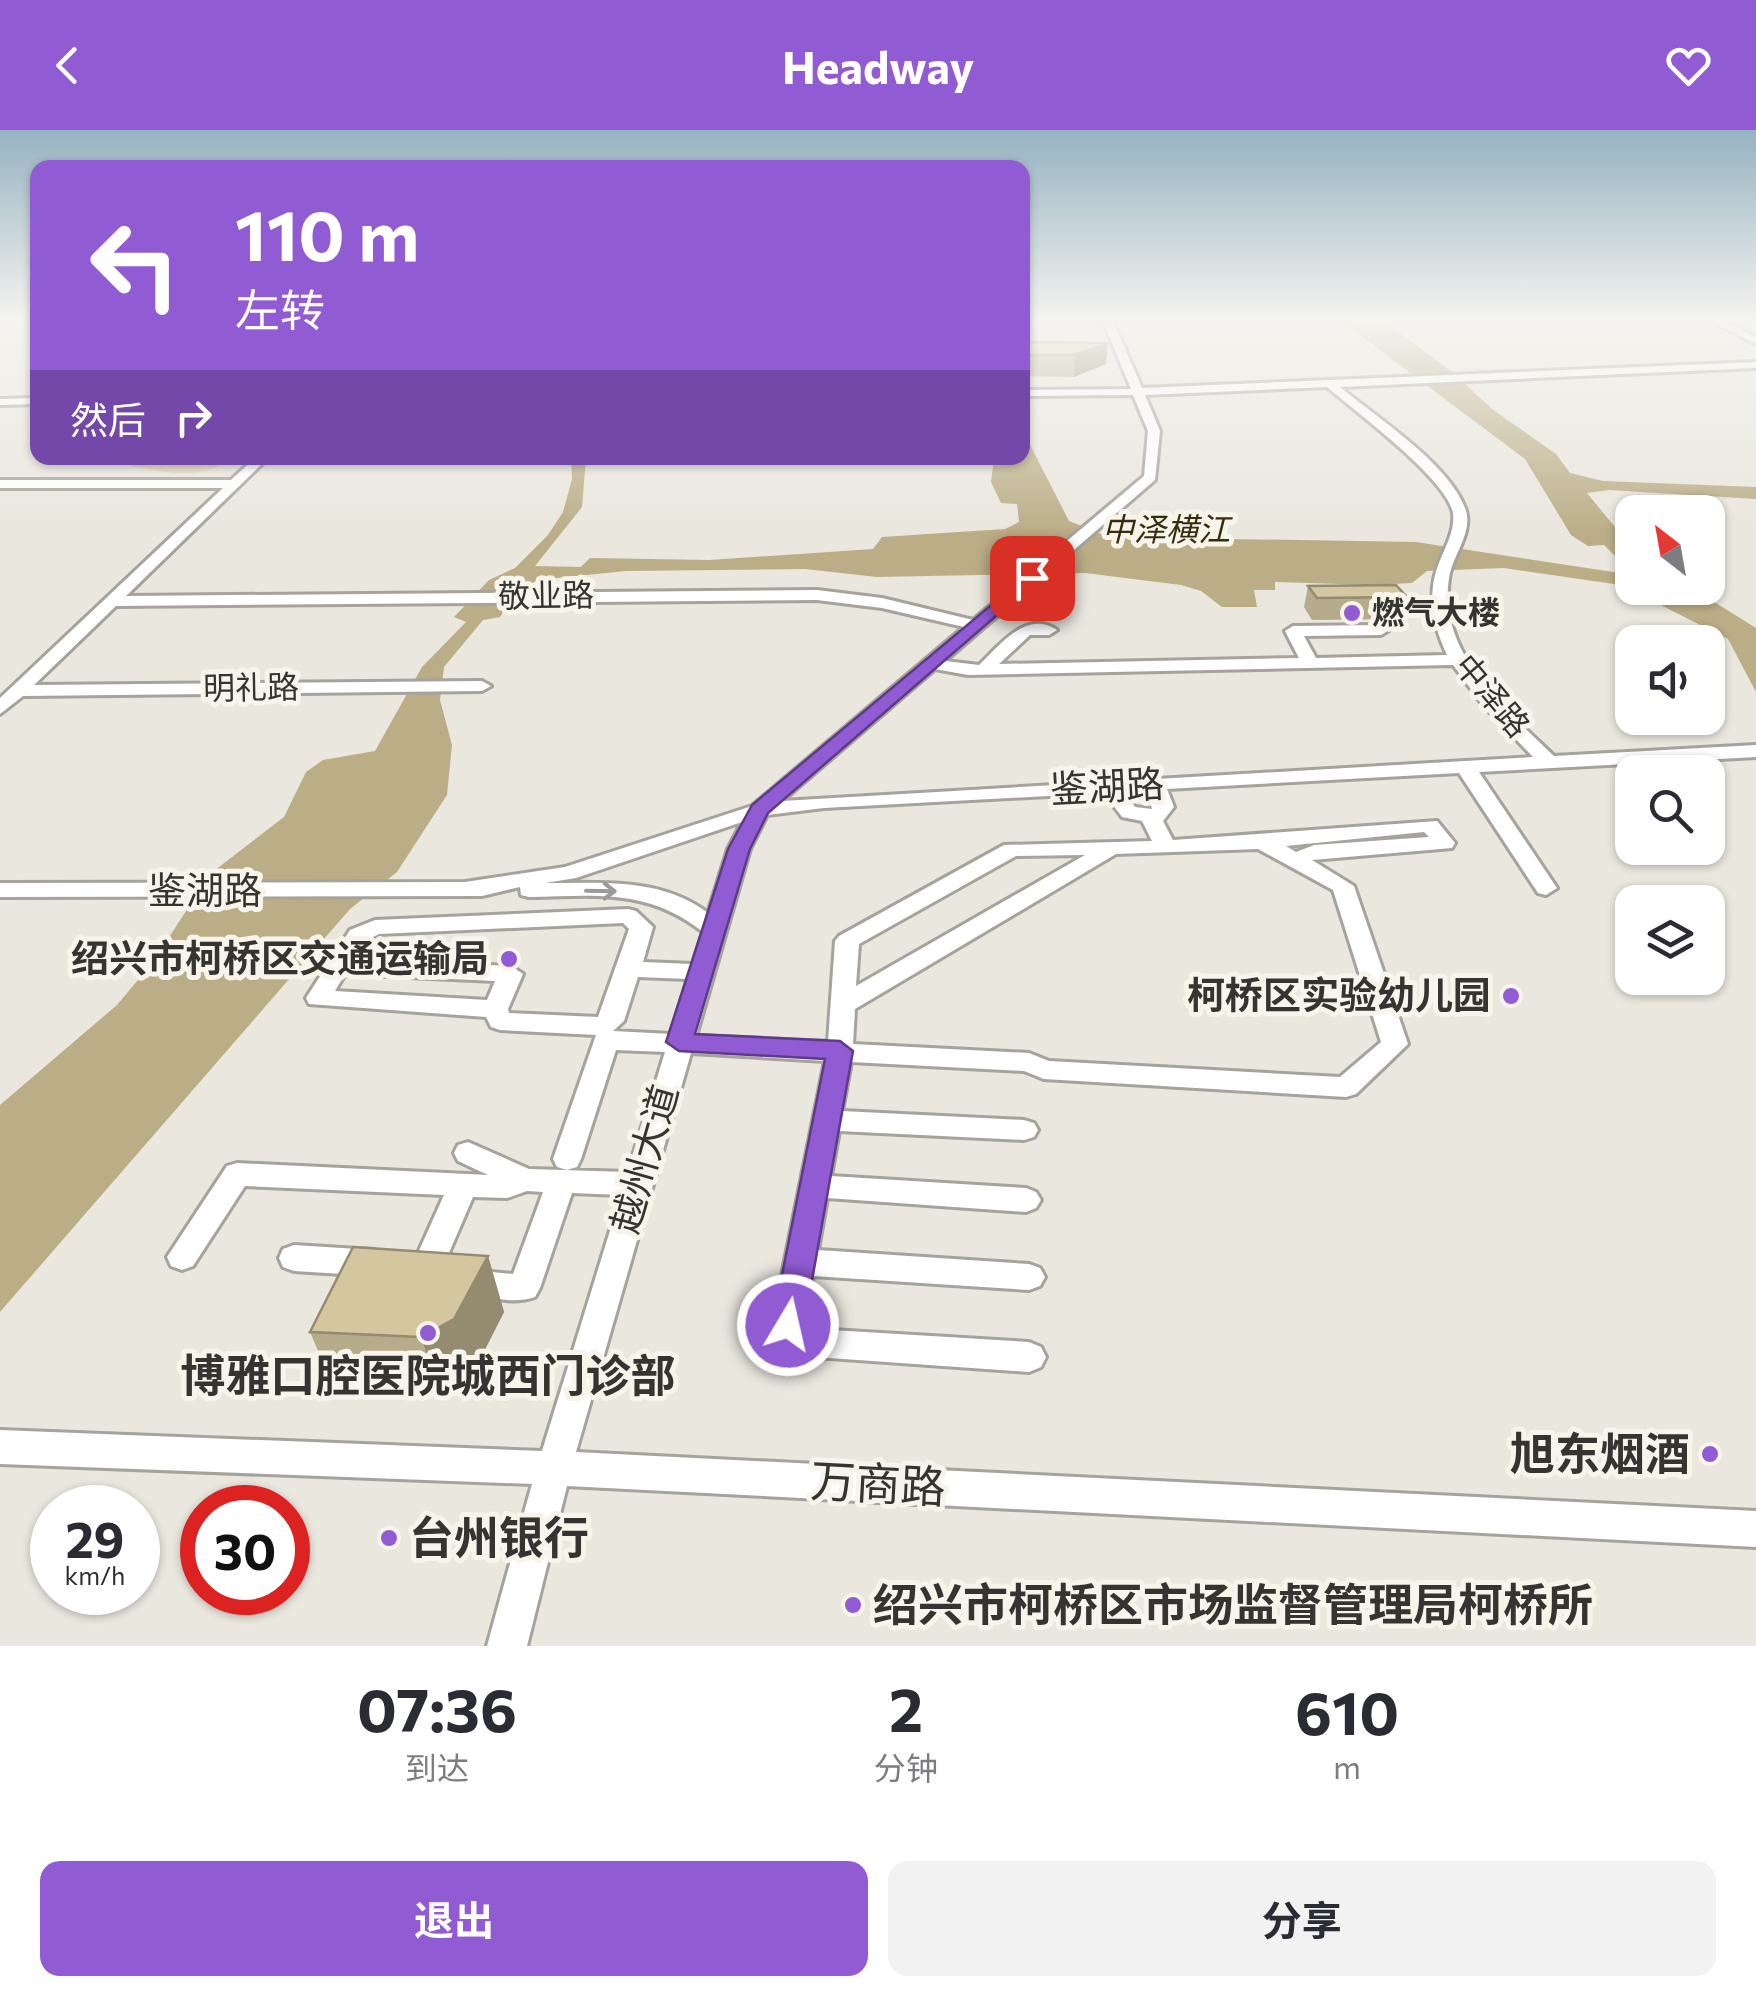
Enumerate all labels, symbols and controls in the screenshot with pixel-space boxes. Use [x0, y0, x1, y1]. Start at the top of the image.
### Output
icon: back [40, 38, 95, 93]
text: Headway [782, 38, 974, 93]
icon: heart [1661, 38, 1716, 93]
text: 110 m [235, 190, 419, 275]
icon: left [70, 200, 200, 330]
text: 左转 [235, 281, 325, 336]
icon: right [166, 390, 221, 445]
text: 然后 [70, 395, 146, 442]
north arrow [1615, 495, 1725, 605]
map controls [1615, 495, 1725, 995]
water label: 中泽横江 [1102, 508, 1233, 548]
pin [990, 536, 1075, 621]
icon: arrive [1005, 551, 1060, 606]
street label: 敬业路 [498, 573, 594, 615]
place label: 燃气大楼 [1372, 591, 1500, 631]
marker: 燃气大楼 [1341, 602, 1363, 624]
button: sound [1615, 625, 1725, 735]
street label: 中泽路 [1447, 645, 1540, 744]
street label: 明礼路 [203, 665, 299, 707]
button: search [1615, 755, 1725, 865]
street label: 鉴湖路 [1049, 758, 1165, 811]
street label: 鉴湖路 [148, 865, 262, 912]
one-way arrow [584, 882, 617, 900]
button: layers [1615, 885, 1725, 995]
place label: 绍兴市柯桥区交通运输局 [71, 933, 489, 980]
marker: 绍兴市柯桥区交通运输局 [498, 948, 520, 970]
place label: 柯桥区实验幼儿园 [1187, 970, 1491, 1017]
marker: 柯桥区实验幼儿园 [1500, 985, 1522, 1007]
street label: 越州大道 [599, 1079, 686, 1238]
position arrow [736, 1273, 840, 1377]
marker: 博雅口腔医院城西门诊部 [417, 1322, 439, 1344]
place label: 博雅口腔医院城西门诊部 [180, 1346, 676, 1401]
place label: 旭东烟酒 [1510, 1424, 1690, 1479]
marker: 旭东烟酒 [1699, 1443, 1721, 1465]
street label: 万商路 [809, 1451, 947, 1512]
speed limit sign: 30 [180, 1485, 310, 1615]
text: 29 [65, 1507, 124, 1568]
place label: 台州银行 [409, 1508, 589, 1563]
marker: 台州银行 [378, 1527, 400, 1549]
text: km/h [65, 1560, 125, 1590]
place label: 绍兴市柯桥区市场监督管理局柯桥所 [873, 1575, 1593, 1630]
marker: 绍兴市柯桥区市场监督管理局柯桥所 [842, 1594, 864, 1616]
text: 07:36 [357, 1671, 517, 1744]
text: 2 [889, 1671, 923, 1744]
text: 610 [1295, 1674, 1399, 1747]
text: m [1333, 1746, 1361, 1786]
text: 到达 [405, 1747, 469, 1787]
text: 分钟 [874, 1747, 938, 1787]
button: 退出 [40, 1861, 868, 1976]
button: 分享 [888, 1861, 1716, 1976]

